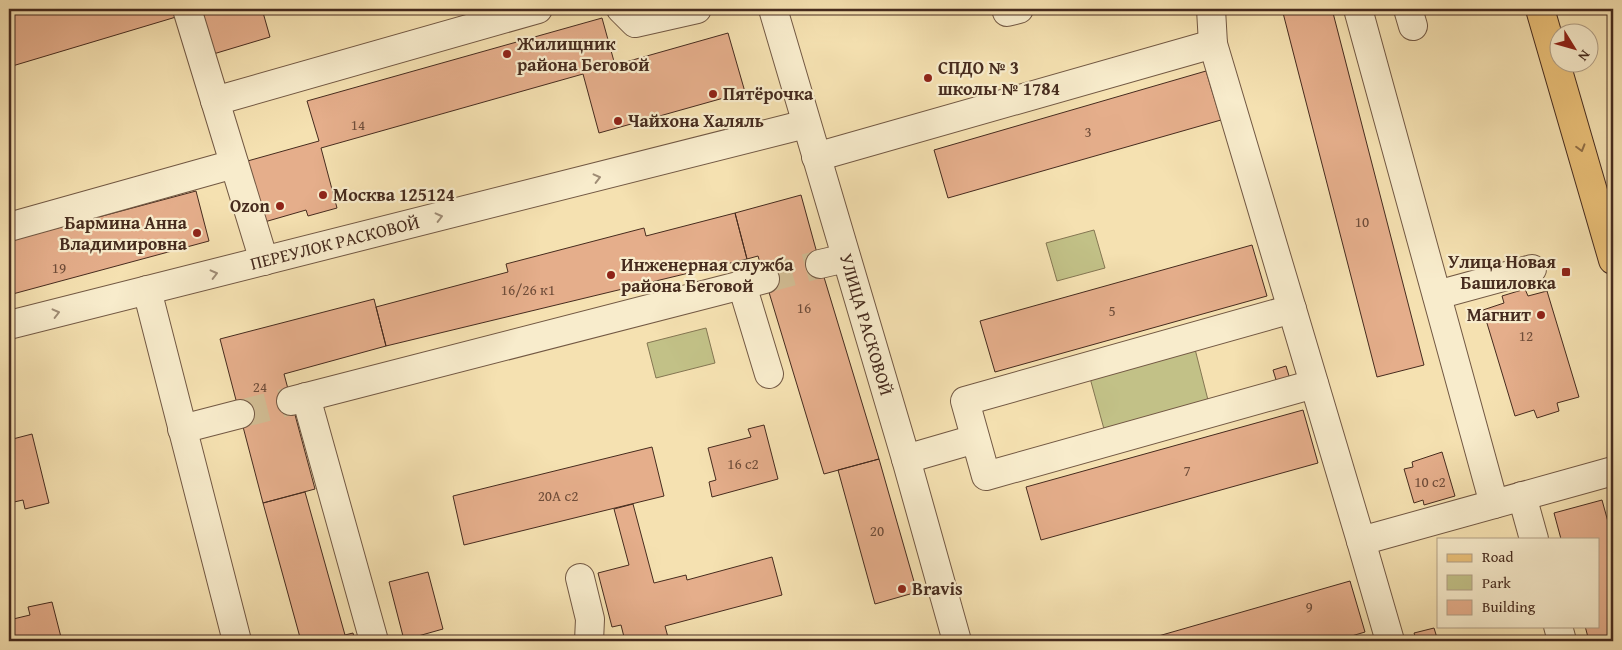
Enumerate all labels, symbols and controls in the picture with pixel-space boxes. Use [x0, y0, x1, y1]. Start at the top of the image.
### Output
north arrow [1550, 22, 1600, 72]
place label: Жилищник района Беговой [516, 30, 650, 78]
text: N [1573, 46, 1595, 66]
marker: Жилищник района Беговой [501, 48, 513, 60]
place label: СПДО № 3 школы № 1784 [938, 54, 1060, 102]
marker: СПДО № 3 школы № 1784 [922, 72, 934, 84]
place label: Пятёрочка [723, 80, 814, 107]
marker: Пятёрочка [707, 88, 719, 100]
place label: Чайхона Халяль [628, 107, 764, 134]
house number: 14 [351, 114, 365, 135]
marker: Чайхона Халяль [612, 115, 624, 127]
house number: 3 [1084, 121, 1092, 142]
one-way arrow [1575, 144, 1586, 153]
one-way arrow [592, 173, 601, 184]
place label: Москва 125124 [333, 181, 455, 208]
marker: Москва 125124 [317, 189, 329, 201]
place label: Ozon [230, 192, 270, 219]
marker: Ozon [274, 200, 286, 212]
street label: ПЕРЕУЛОК РАСКОВОЙ [247, 208, 422, 277]
place label: Бармина Анна Владимировна [59, 209, 188, 257]
house number: 10 [1355, 211, 1369, 232]
one-way arrow [435, 213, 443, 223]
marker: Бармина Анна Владимировна [191, 227, 203, 239]
place label: Улица Новая Башиловка [1448, 248, 1557, 296]
street label: УЛИЦА РАСКОВОЙ [833, 250, 900, 399]
place label: Инженерная служба района Беговой [621, 251, 794, 299]
house number: 19 [52, 257, 66, 278]
marker: Улица Новая Башиловка [1560, 266, 1572, 278]
one-way arrow [209, 269, 218, 280]
marker: Инженерная служба района Беговой [605, 269, 617, 281]
house number: 16/26 к1 [501, 279, 555, 300]
house number: 16 [797, 297, 811, 318]
house number: 5 [1108, 300, 1116, 321]
place label: Магнит [1467, 301, 1531, 328]
one-way arrow [52, 308, 61, 319]
marker: Магнит [1535, 309, 1547, 321]
house number: 12 [1519, 325, 1533, 346]
house number: 24 [253, 376, 267, 397]
house number: 16 с2 [727, 453, 759, 474]
house number: 7 [1183, 460, 1191, 481]
house number: 10 с2 [1414, 471, 1446, 492]
house number: 20А с2 [538, 485, 578, 506]
house number: 20 [870, 520, 884, 541]
legend [1437, 538, 1600, 628]
text: Road [1482, 546, 1513, 567]
text: Park [1482, 572, 1511, 593]
place label: Bravis [912, 575, 963, 602]
marker: Bravis [896, 583, 908, 595]
house number: 9 [1305, 596, 1313, 617]
text: Building [1482, 596, 1536, 617]

